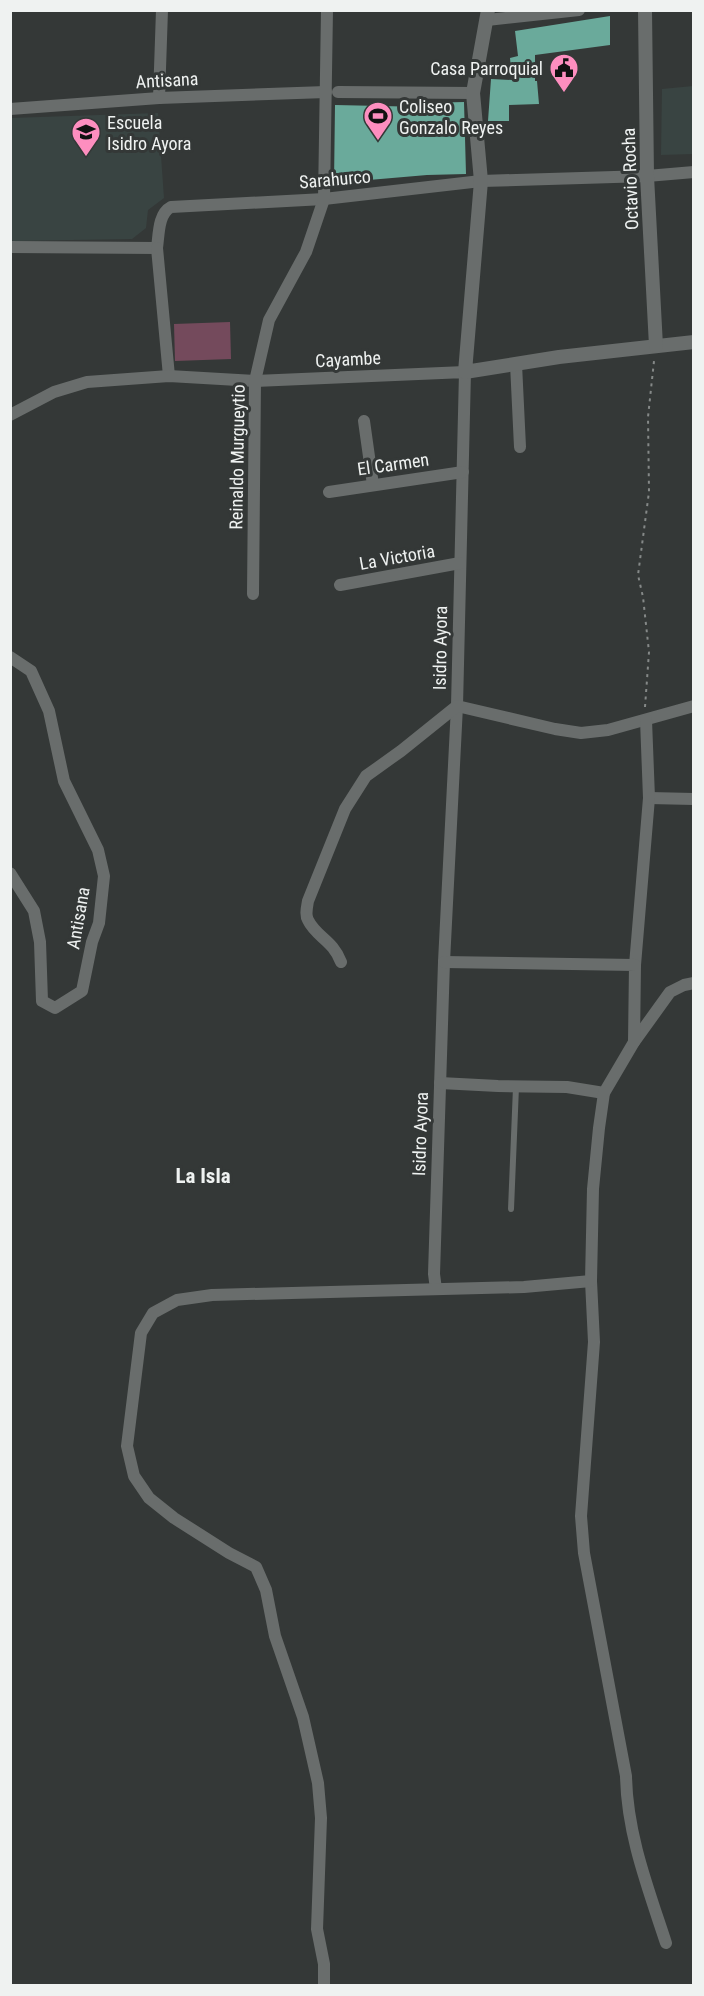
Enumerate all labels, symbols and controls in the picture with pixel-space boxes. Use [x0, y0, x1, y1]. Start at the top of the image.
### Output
public building icon: Casa Parroquial [548, 52, 580, 94]
place label: Casa Parroquial [430, 58, 543, 79]
street label: Antisana [135, 68, 199, 92]
place label: Coliseo Gonzalo Reyes [399, 96, 503, 138]
sports icon: Coliseo Gonzalo Reyes [362, 100, 394, 142]
place label: Escuela Isidro Ayora [107, 112, 191, 154]
school or university icon: Escuela Isidro Ayora [70, 116, 102, 158]
street label: Octavio Rocha [618, 128, 642, 230]
street label: Sarahurco [298, 165, 372, 193]
street label: Cayambe [315, 347, 381, 371]
street label: Reinaldo Murgueytio [225, 384, 249, 530]
street label: El Carmen [356, 449, 430, 479]
street label: La Victoria [358, 540, 436, 574]
street label: Isidro Ayora [429, 606, 451, 690]
street label: Antisana [62, 885, 94, 951]
street label: Isidro Ayora [408, 1091, 432, 1177]
district label: La Isla [175, 1164, 231, 1188]

